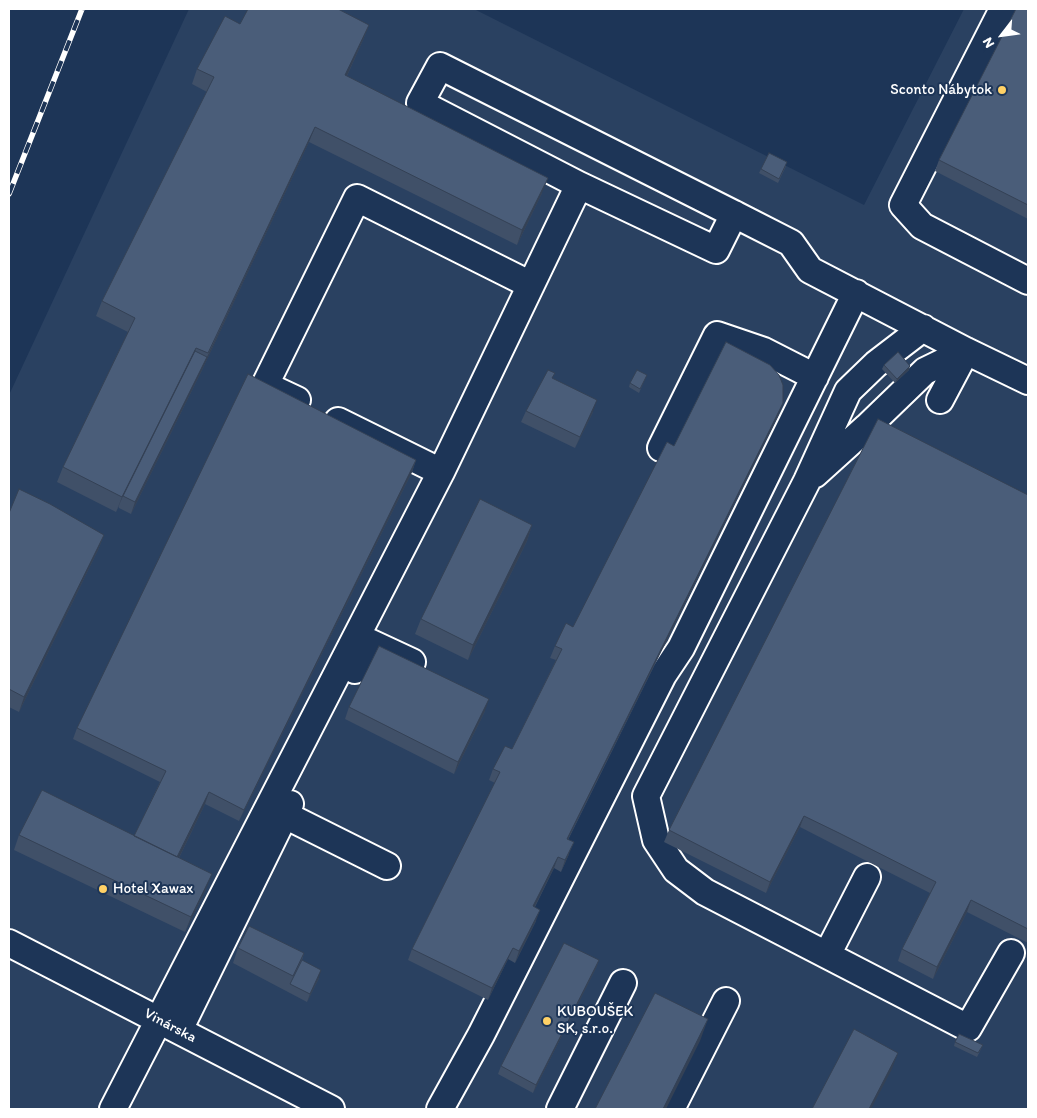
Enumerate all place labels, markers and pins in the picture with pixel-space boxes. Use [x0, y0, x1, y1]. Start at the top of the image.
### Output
place label: Sconto Nábytok [890, 81, 992, 99]
marker: Sconto Nábytok [996, 84, 1008, 96]
place label: Hotel Xawax [113, 880, 193, 898]
marker: Hotel Xawax [97, 883, 109, 895]
place label: KUBOUŠEK SK, s.r.o. [557, 1003, 633, 1038]
marker: KUBOUŠEK SK, s.r.o. [541, 1015, 553, 1027]

